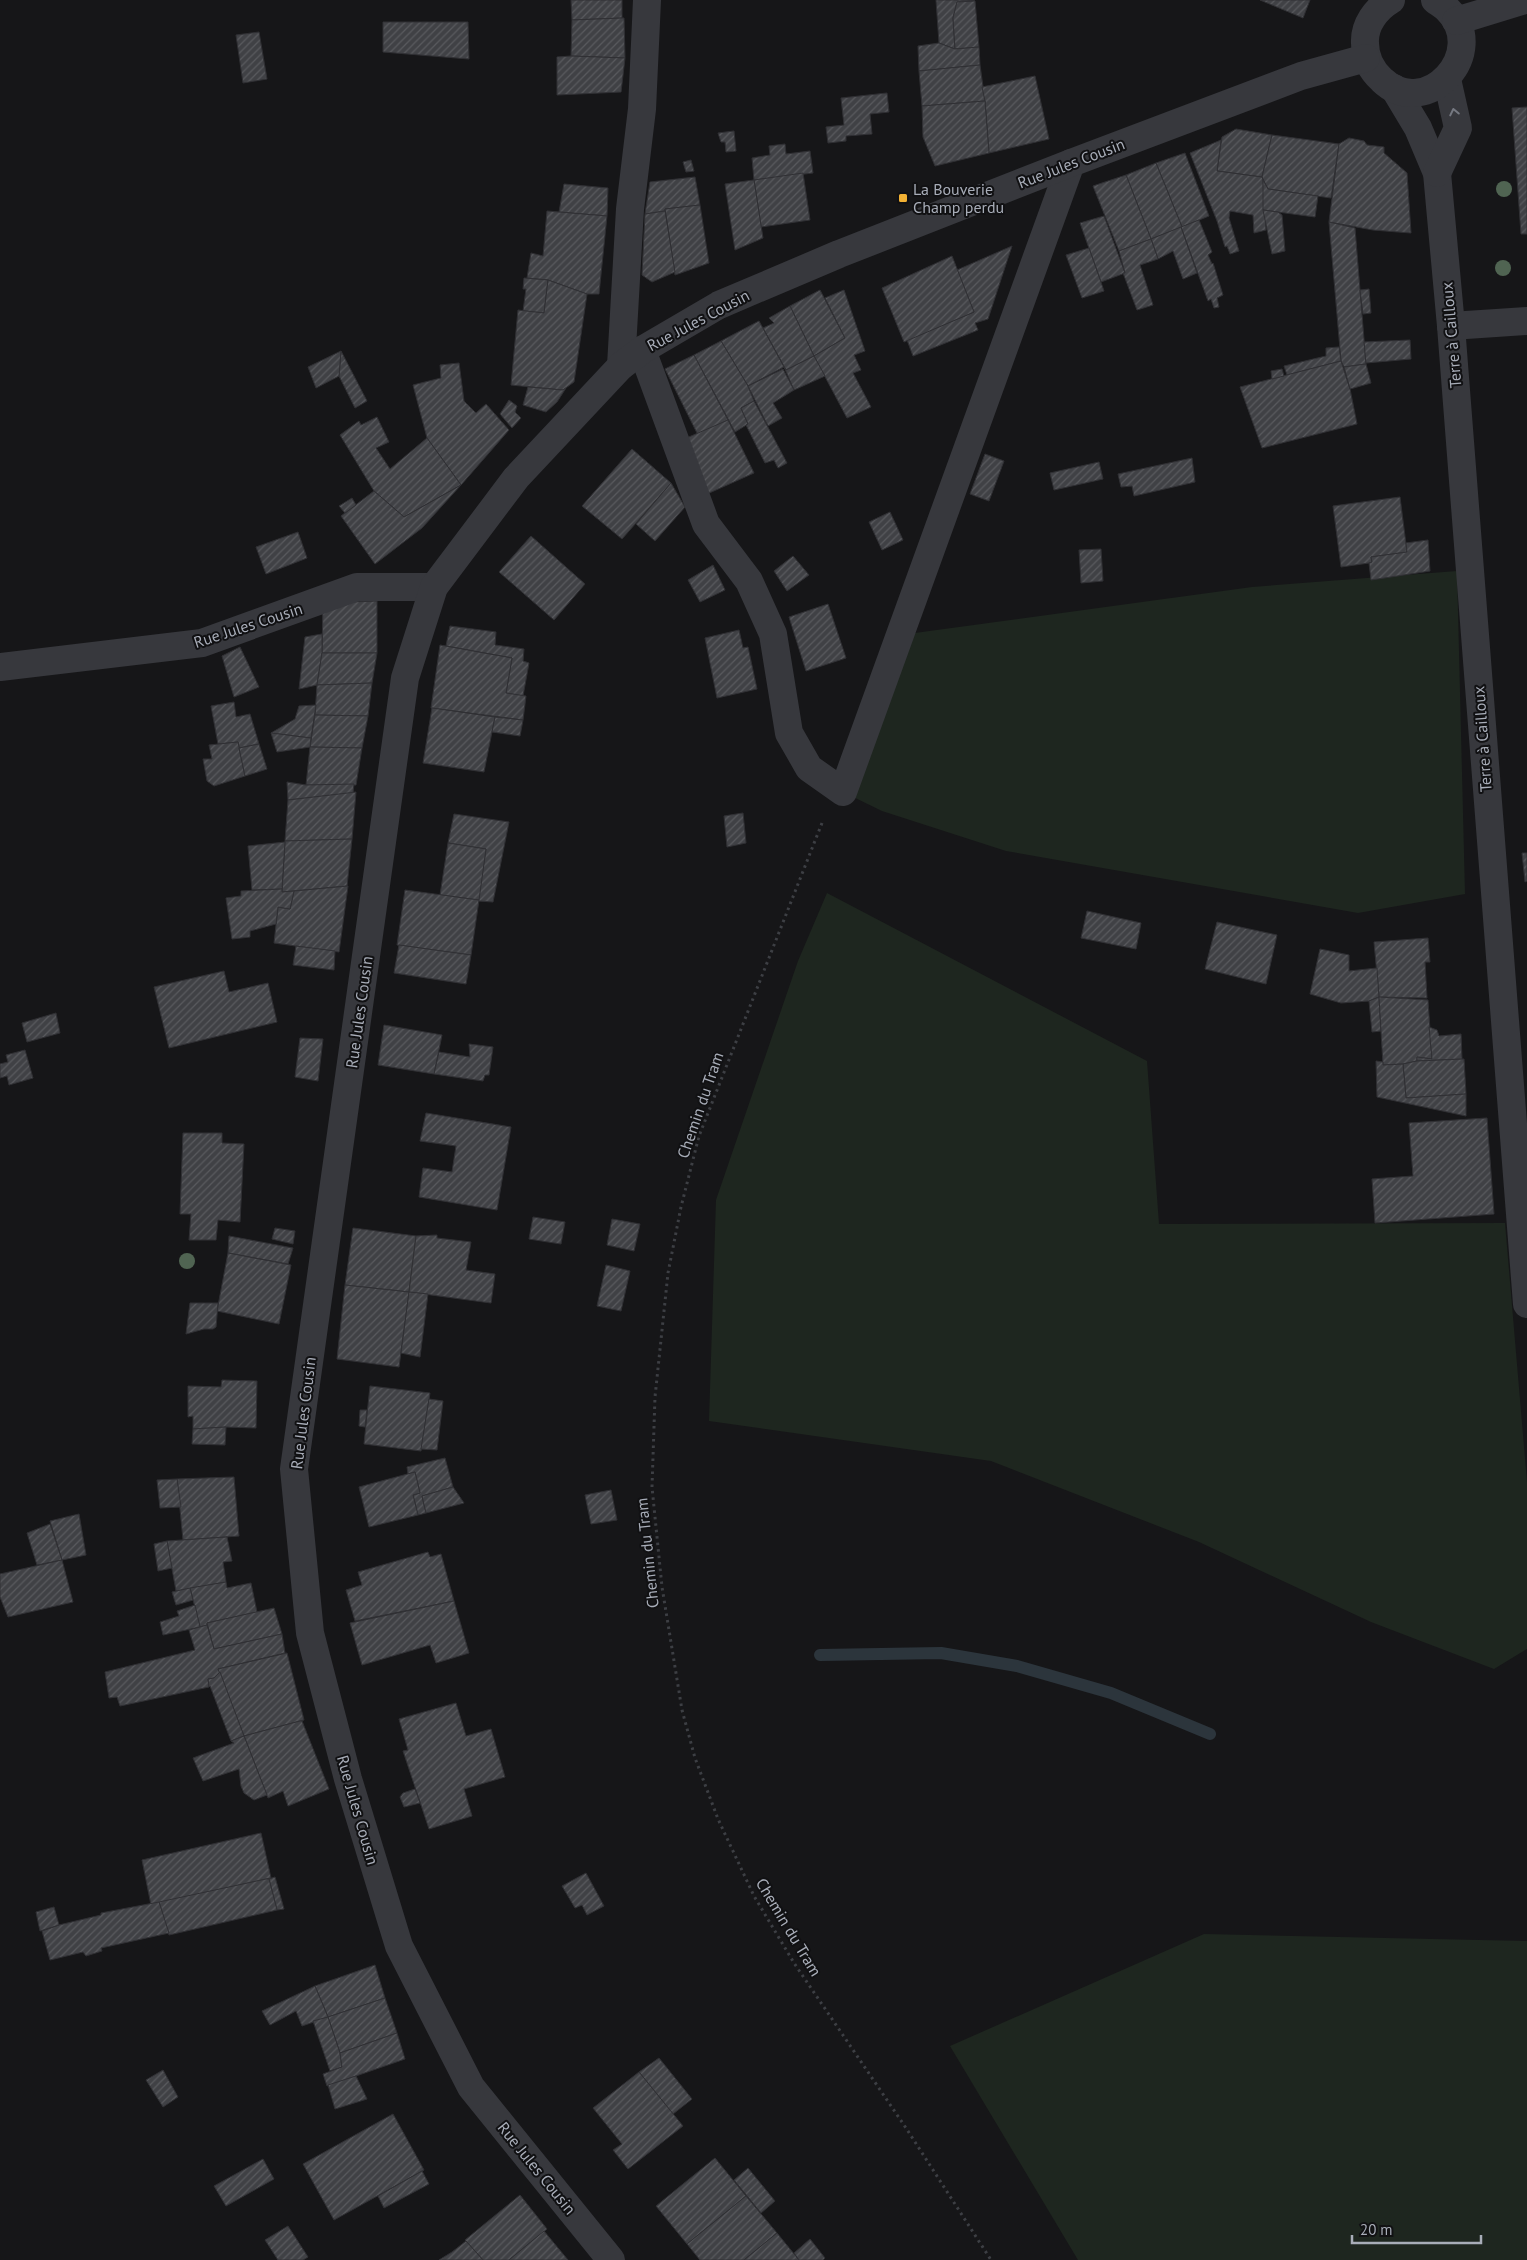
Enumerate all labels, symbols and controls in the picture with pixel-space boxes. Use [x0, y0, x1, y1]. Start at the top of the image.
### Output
one-way arrow [1449, 108, 1460, 117]
street label: Rue Jules Cousin [1015, 133, 1127, 193]
place label: La Bouverie Champ perdu [913, 179, 1004, 217]
marker: La Bouverie Champ perdu [897, 192, 909, 204]
street label: Terre à Cailloux [1436, 281, 1466, 389]
street label: Rue Jules Cousin [643, 285, 753, 355]
street label: Rue Jules Cousin [191, 598, 305, 652]
street label: Terre à Cailloux [1468, 685, 1496, 793]
street label: Rue Jules Cousin [341, 955, 377, 1069]
street label: Chemin du Tram [672, 1049, 728, 1161]
street label: Rue Jules Cousin [286, 1356, 320, 1470]
street label: Chemin du Tram [631, 1497, 663, 1609]
street label: Rue Jules Cousin [333, 1753, 383, 1867]
street label: Chemin du Tram [752, 1874, 826, 1980]
street label: Rue Jules Cousin [494, 2118, 580, 2218]
scale bar [1352, 2212, 1481, 2244]
text: 20 m [1360, 2220, 1393, 2239]

